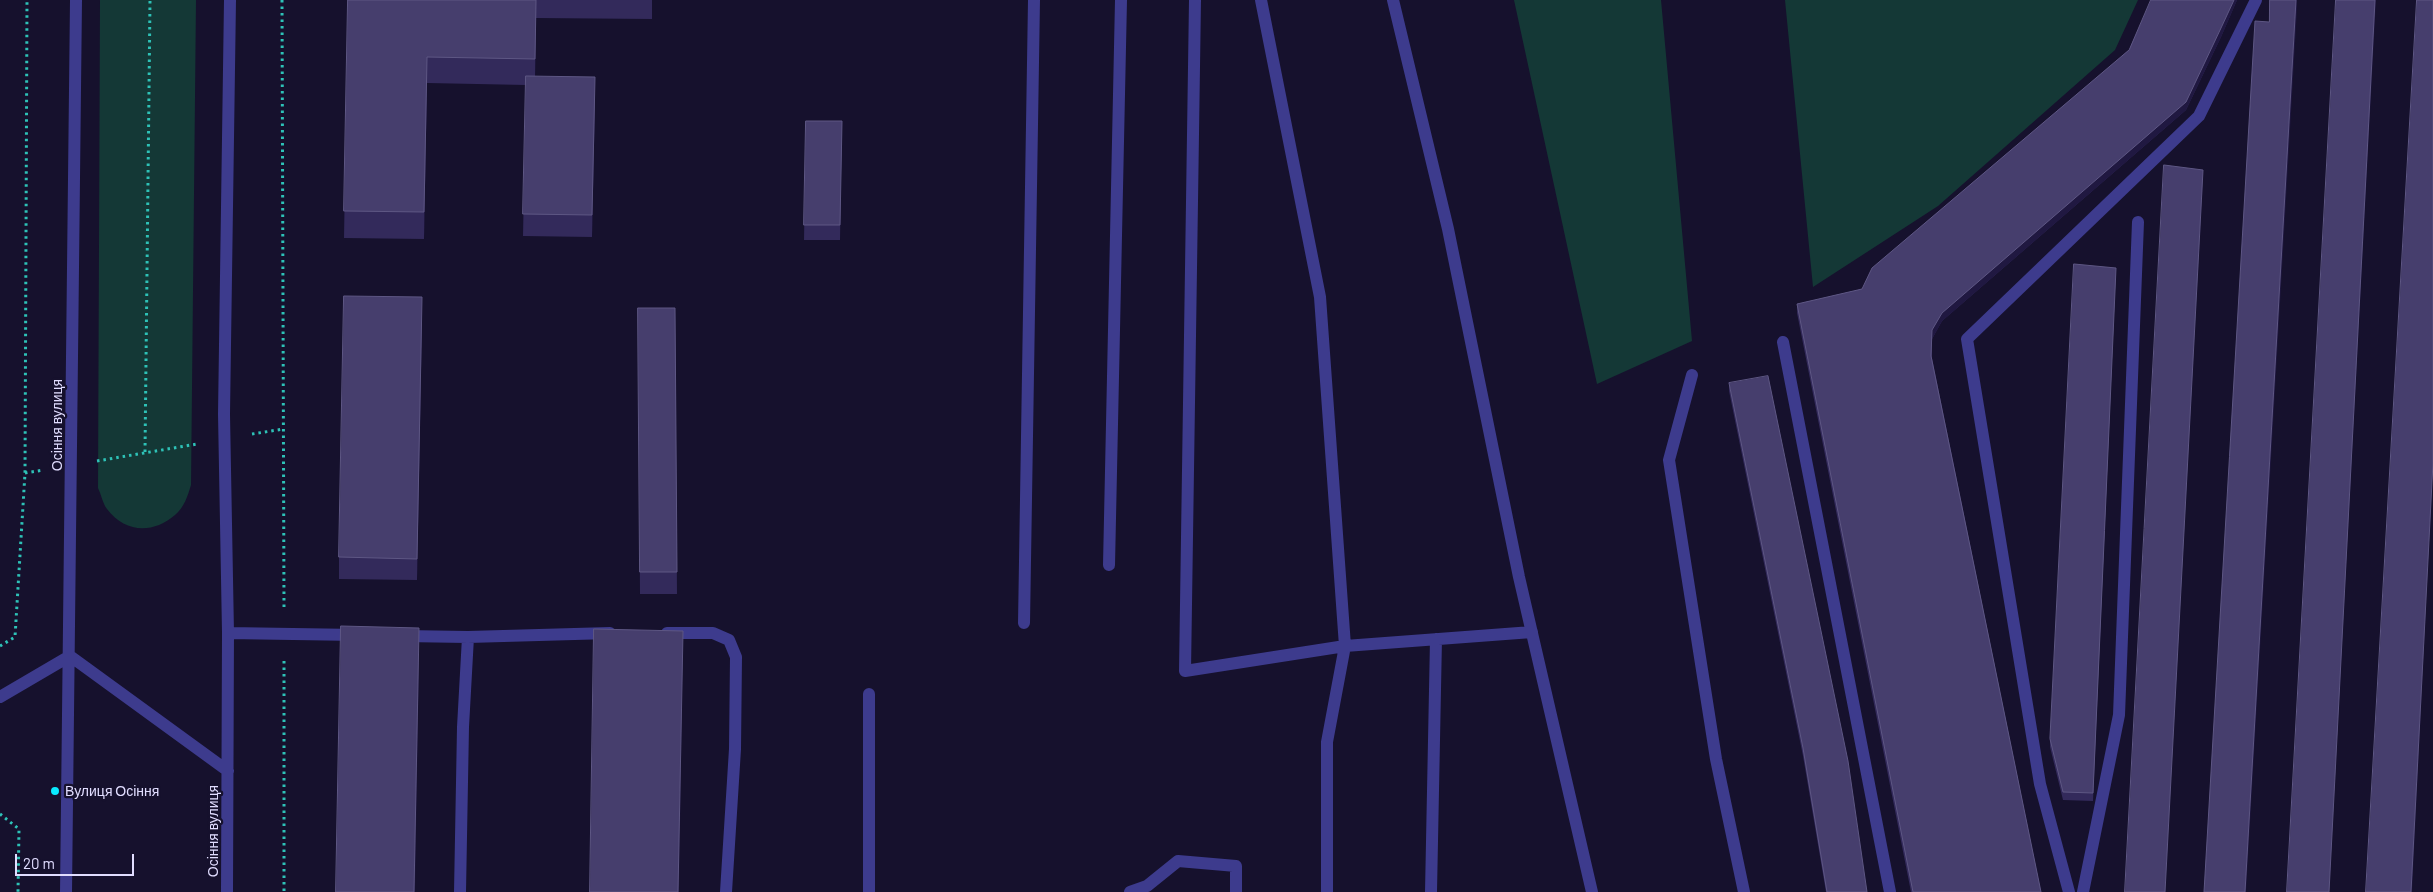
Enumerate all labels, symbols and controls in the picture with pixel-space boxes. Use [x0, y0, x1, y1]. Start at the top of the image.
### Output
street label: Осіння вулиця [49, 379, 65, 471]
place label: Вулиця Осіння [65, 783, 159, 799]
marker: Вулиця Осіння [49, 785, 61, 797]
street label: Осіння вулиця [205, 785, 221, 877]
scale bar [18, 844, 136, 876]
text: 20 m [23, 854, 55, 872]

